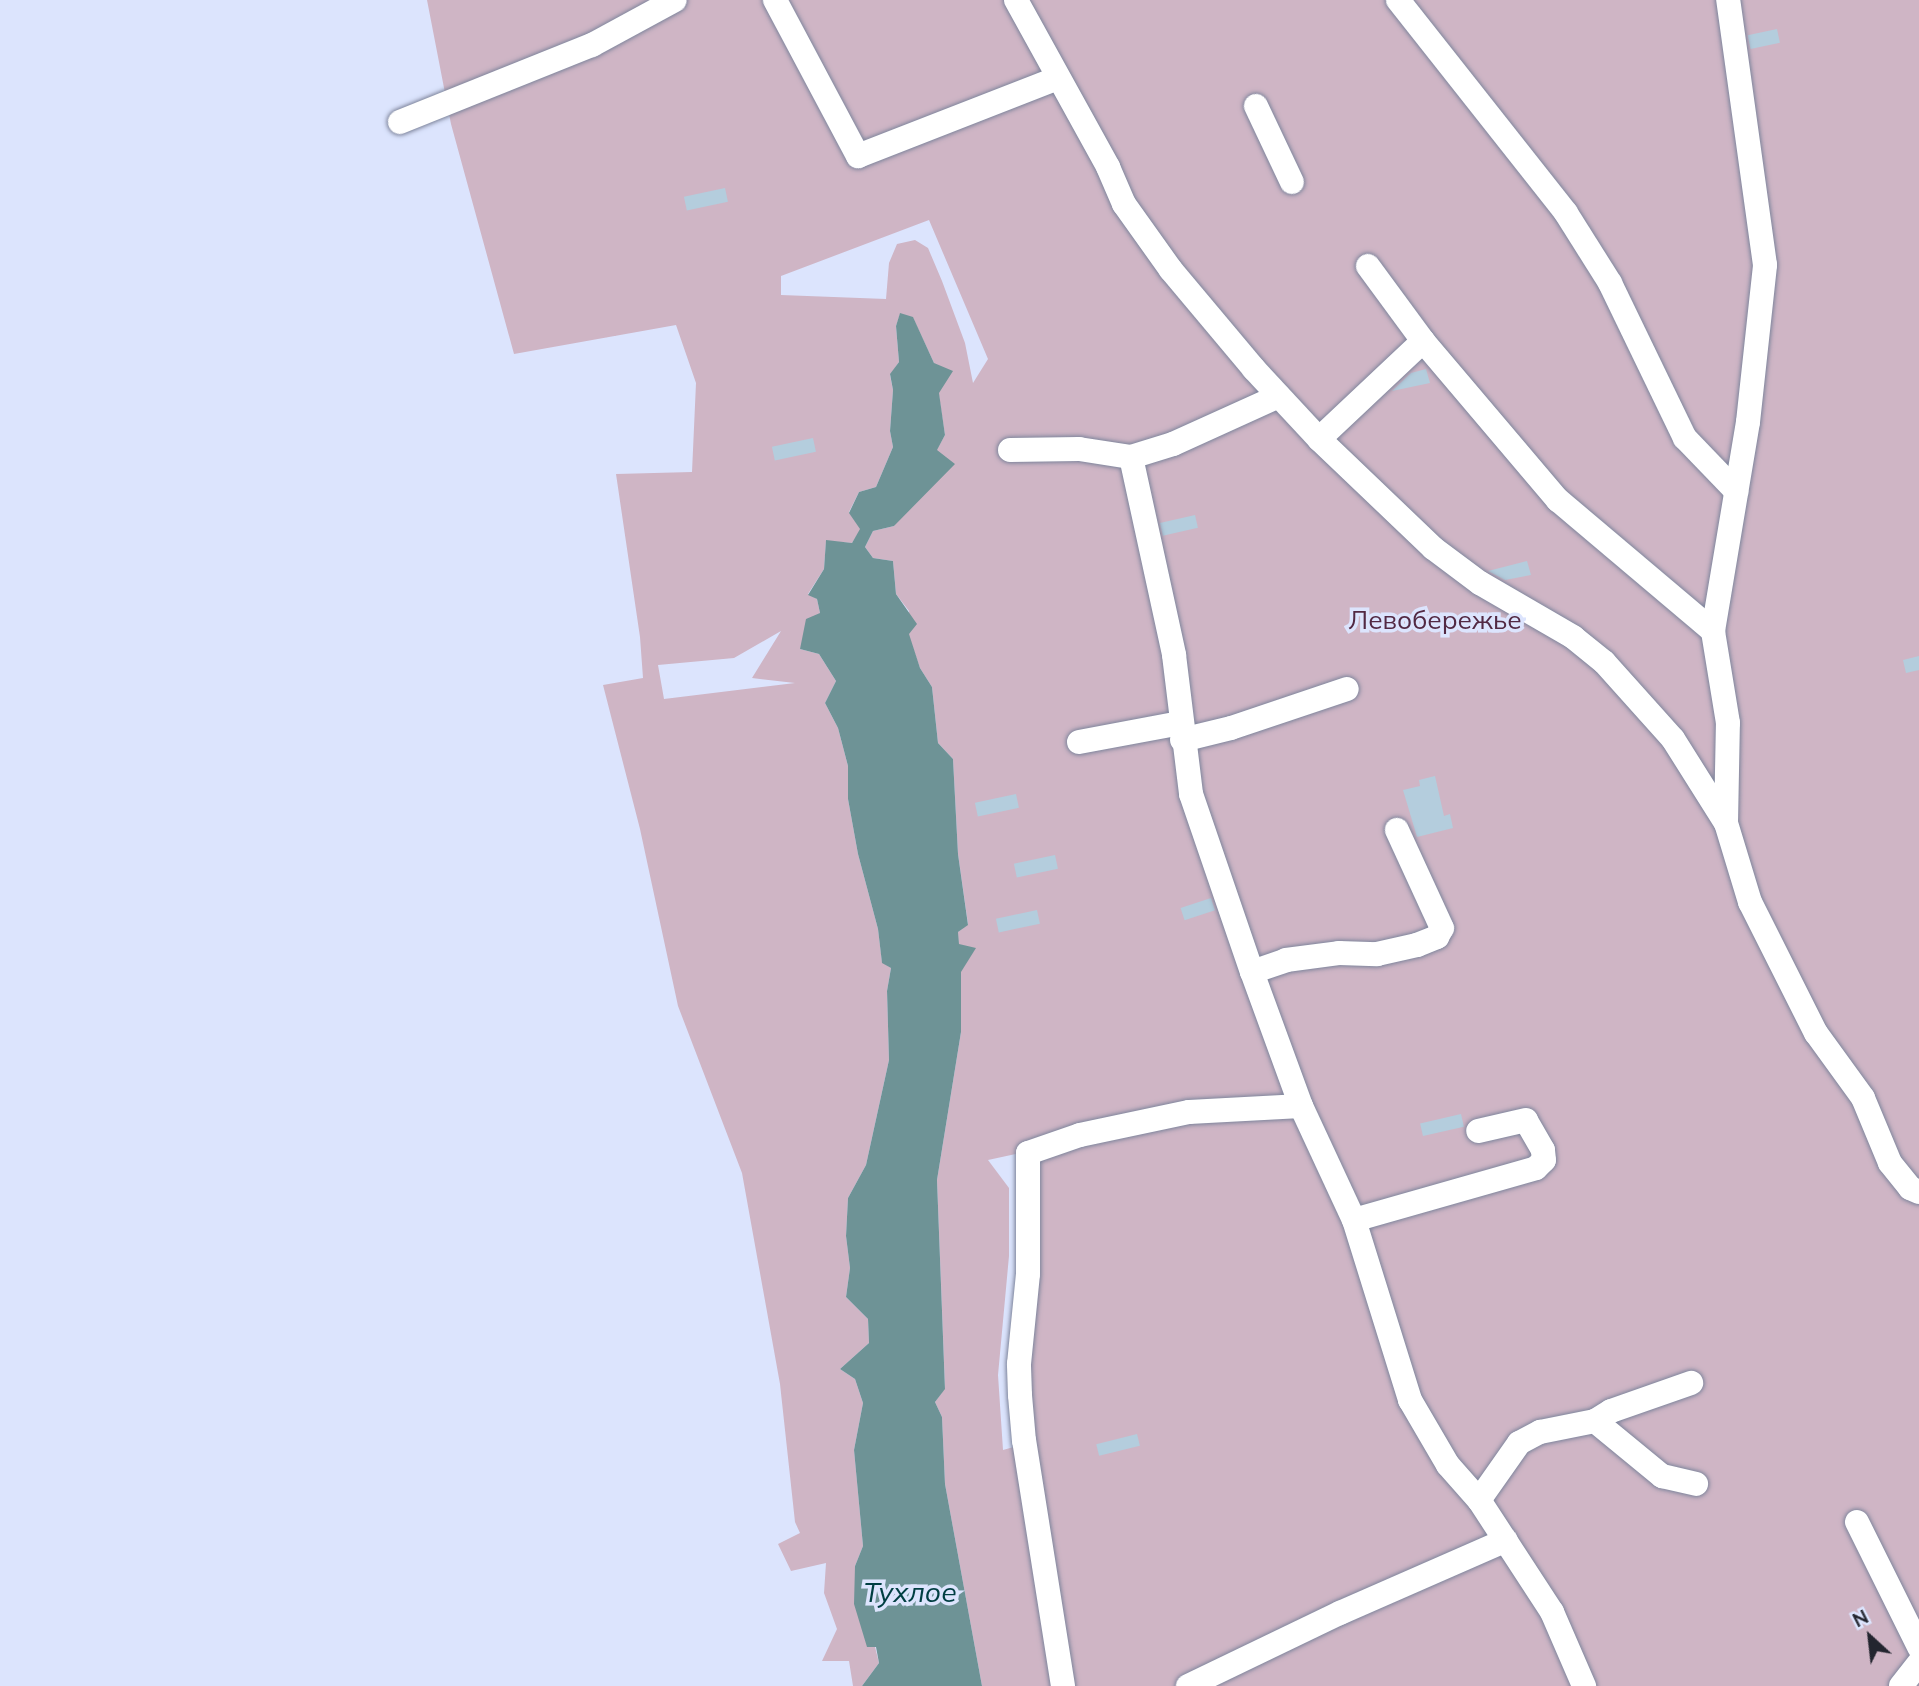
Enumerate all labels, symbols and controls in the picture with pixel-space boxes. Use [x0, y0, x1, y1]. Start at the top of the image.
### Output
park label: Левобережье [1348, 604, 1522, 636]
water label: Тухлое [863, 1575, 957, 1609]
north arrow [1835, 1602, 1905, 1672]
text: N [1849, 1604, 1872, 1632]

